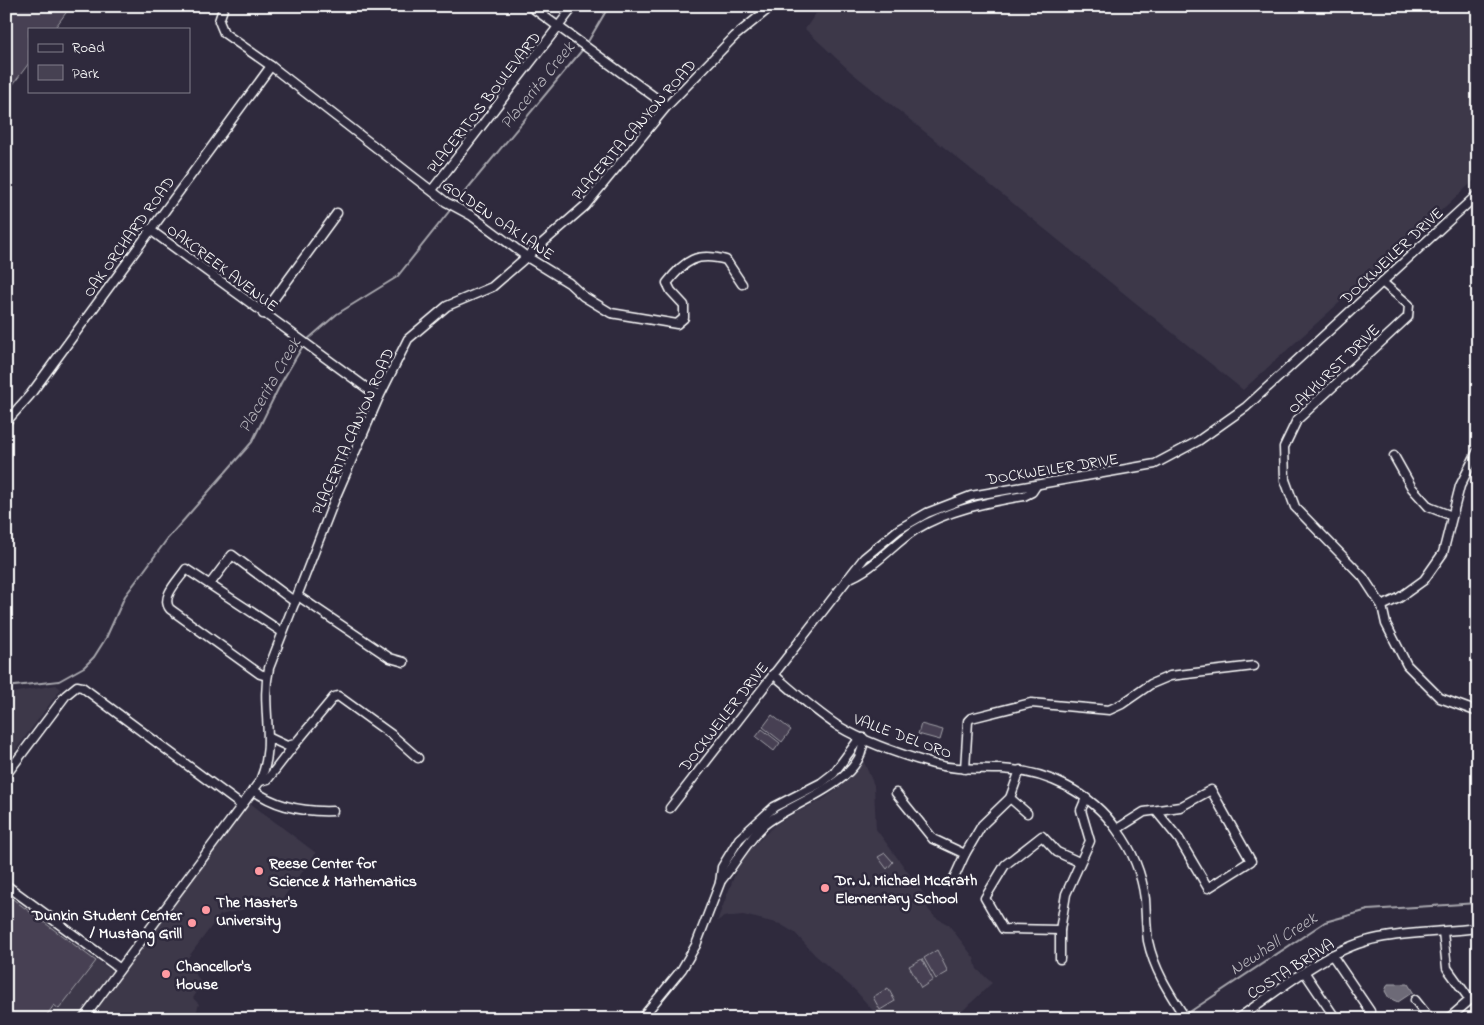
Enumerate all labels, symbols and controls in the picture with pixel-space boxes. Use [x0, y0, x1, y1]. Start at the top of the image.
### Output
street label: PLACERITOS BOULEVARD [422, 27, 548, 179]
legend [28, 28, 190, 92]
water label: Placerita Creek [495, 36, 583, 136]
text: Road [72, 37, 105, 59]
street label: PLACERITA CANYON ROAD [566, 54, 703, 206]
text: Park [72, 63, 100, 85]
street label: OAK ORCHARD ROAD [77, 172, 182, 303]
street label: GOLDEN OAK LANE [437, 174, 559, 267]
street label: DOCKWEILER DRIVE [1335, 202, 1449, 312]
street label: OAKCREEK AVENUE [161, 219, 283, 319]
street label: OAKHURST DRIVE [1283, 319, 1386, 420]
water label: Placerita Creek [233, 332, 309, 439]
street label: PLACERITA CANYON ROAD [306, 345, 401, 519]
street label: DOCKWEILER DRIVE [983, 448, 1120, 492]
street label: DOCKWEILER DRIVE [673, 657, 775, 778]
street label: VALLE DEL ORO [849, 708, 955, 766]
place label: Reese Center for Science & Mathematics [268, 852, 417, 894]
marker: Reese Center for Science & Mathematics [253, 865, 265, 877]
place label: Dr. J. Michael McGrath Elementary School [834, 869, 978, 912]
marker: Dr. J. Michael McGrath Elementary School [819, 882, 831, 894]
place label: The Master's University [216, 891, 298, 934]
place label: Dunkin Student Center / Mustang Grill [31, 904, 183, 947]
marker: The Master's University [200, 904, 212, 916]
water label: Newhall Creek [1225, 906, 1324, 983]
marker: Dunkin Student Center / Mustang Grill [186, 917, 198, 929]
street label: COSTA BRAVA [1243, 933, 1339, 1006]
place label: Chancellor's House [176, 955, 252, 997]
marker: Chancellor's House [160, 968, 172, 980]

